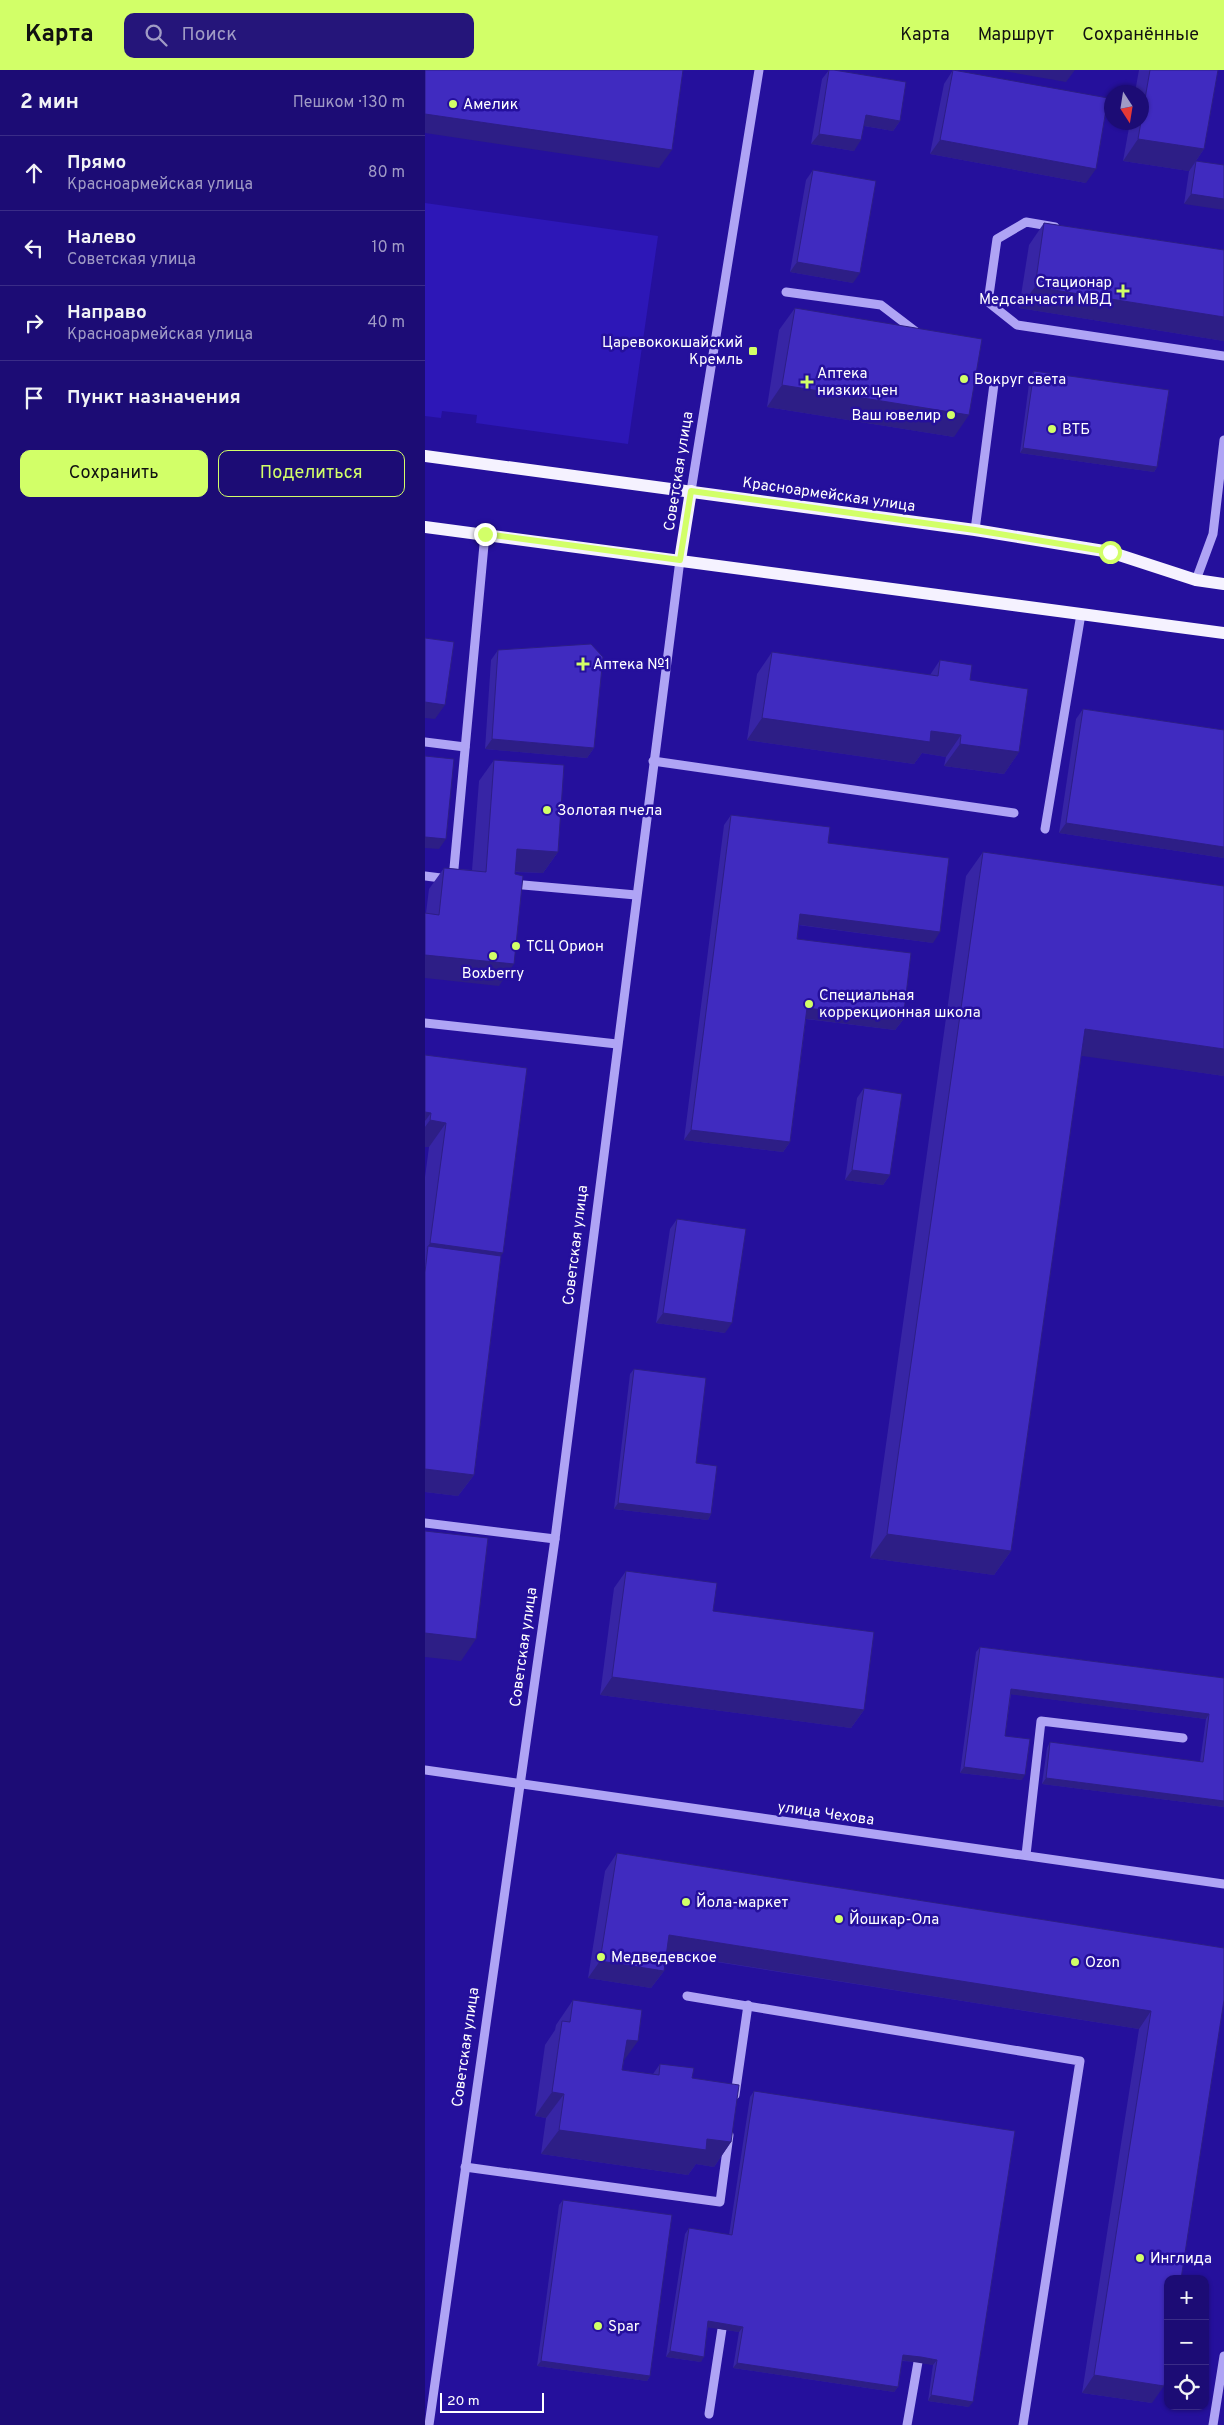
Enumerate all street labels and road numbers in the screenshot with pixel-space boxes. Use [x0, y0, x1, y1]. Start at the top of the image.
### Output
street label: Советская улица [661, 410, 698, 532]
street label: Красноармейская улица [741, 474, 916, 517]
street label: Советская улица [560, 1184, 593, 1306]
street label: Советская улица [507, 1586, 542, 1708]
street label: улица Чехова [776, 1798, 875, 1831]
street label: Советская улица [449, 1986, 484, 2108]

